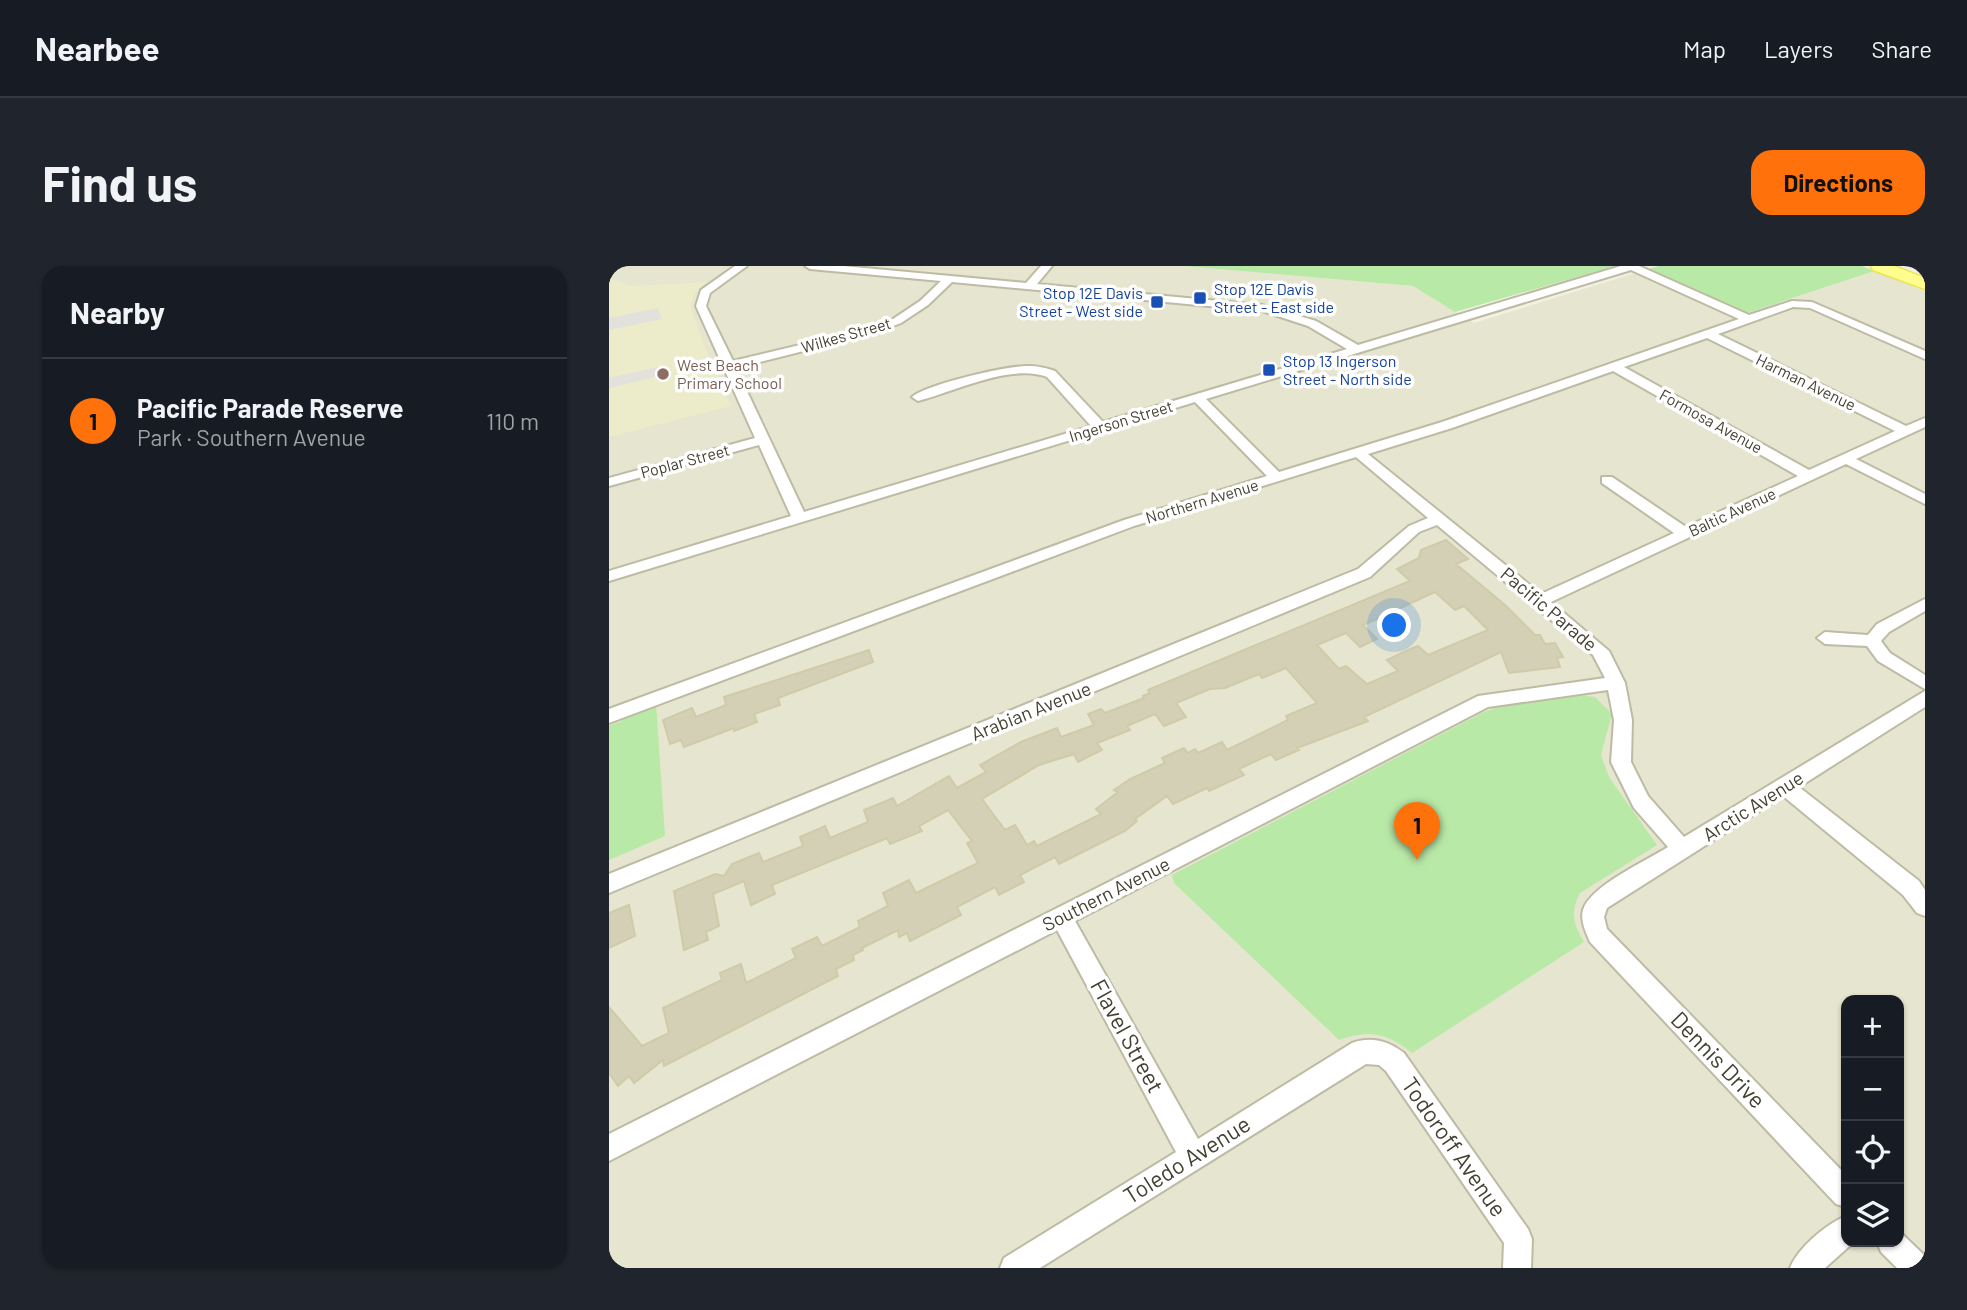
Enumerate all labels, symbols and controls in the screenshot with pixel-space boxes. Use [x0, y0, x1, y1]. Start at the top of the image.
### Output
text: Nearbee [35, 28, 159, 68]
text: Map [1683, 34, 1726, 63]
text: Layers [1764, 34, 1833, 63]
text: Share [1871, 34, 1932, 63]
button: Directions [1751, 150, 1925, 215]
text: Find us [42, 153, 197, 212]
place label: Stop 12E Davis Street - East side [1214, 279, 1334, 316]
place label: Stop 12E Davis Street - West side [1019, 283, 1143, 320]
marker: Stop 12E Davis Street - East side [1192, 290, 1208, 306]
text: Nearby [70, 294, 165, 330]
marker: Stop 12E Davis Street - West side [1149, 294, 1165, 310]
street label: Wilkes Street [799, 313, 893, 356]
street label: Harman Avenue [1753, 349, 1859, 414]
place label: Stop 13 Ingerson Street - North side [1283, 351, 1412, 388]
place label: West Beach Primary School [677, 355, 782, 392]
marker: Stop 13 Ingerson Street - North side [1261, 362, 1277, 378]
marker: West Beach Primary School [655, 366, 671, 382]
street label: Formosa Avenue [1656, 384, 1766, 457]
text: Pacific Parade Reserve [137, 392, 403, 423]
street label: Ingerson Street [1067, 396, 1175, 445]
text: 1 [89, 407, 97, 435]
text: 110 m [486, 407, 539, 435]
text: Park · Southern Avenue [137, 423, 366, 451]
street label: Poplar Street [638, 440, 731, 482]
street label: Northern Avenue [1143, 474, 1261, 527]
street label: Baltic Avenue [1685, 483, 1778, 540]
street label: Pacific Parade [1496, 562, 1602, 656]
your location [1377, 608, 1411, 642]
street label: Arabian Avenue [967, 676, 1094, 745]
street label: Arctic Avenue [1698, 766, 1807, 846]
pin: 1 [1394, 802, 1440, 860]
street label: Southern Avenue [1038, 851, 1173, 936]
street label: Flavel Street [1085, 974, 1171, 1097]
map controls [1841, 995, 1904, 1247]
button: + [1841, 995, 1904, 1058]
street label: Dennis Drive [1666, 1005, 1772, 1114]
button: − [1841, 1058, 1904, 1121]
street label: Todoroff Avenue [1396, 1071, 1513, 1222]
street label: Toledo Avenue [1118, 1109, 1255, 1209]
button: locate [1841, 1121, 1904, 1184]
button: layers [1841, 1184, 1904, 1247]

